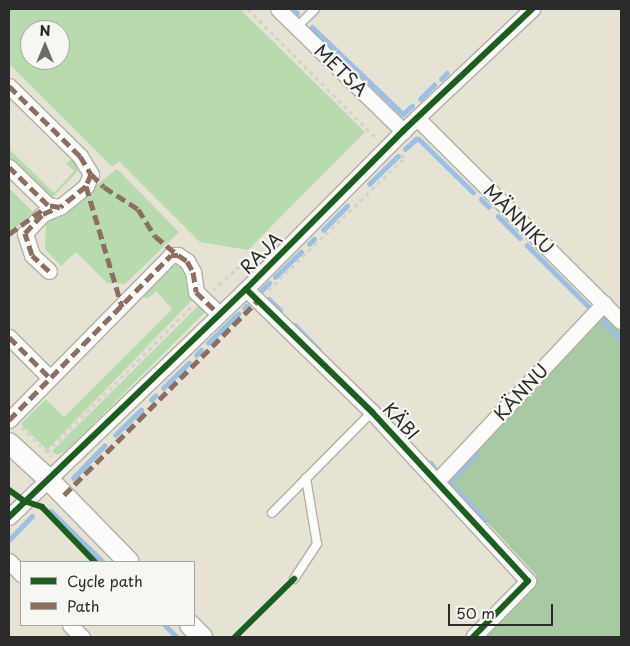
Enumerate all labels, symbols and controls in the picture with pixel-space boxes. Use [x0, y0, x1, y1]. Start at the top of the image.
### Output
north arrow [20, 20, 70, 70]
text: N [39, 20, 51, 41]
street label: METSA [310, 40, 372, 100]
street label: MÄNNIKU [480, 180, 558, 258]
street label: RAJA [236, 228, 286, 278]
street label: KÄNNU [489, 359, 553, 425]
street label: KÄBI [378, 398, 424, 444]
legend [20, 561, 195, 626]
text: Cycle path [67, 569, 143, 592]
text: Path [67, 594, 99, 617]
scale bar [450, 594, 555, 626]
text: 50 m [456, 601, 495, 624]

